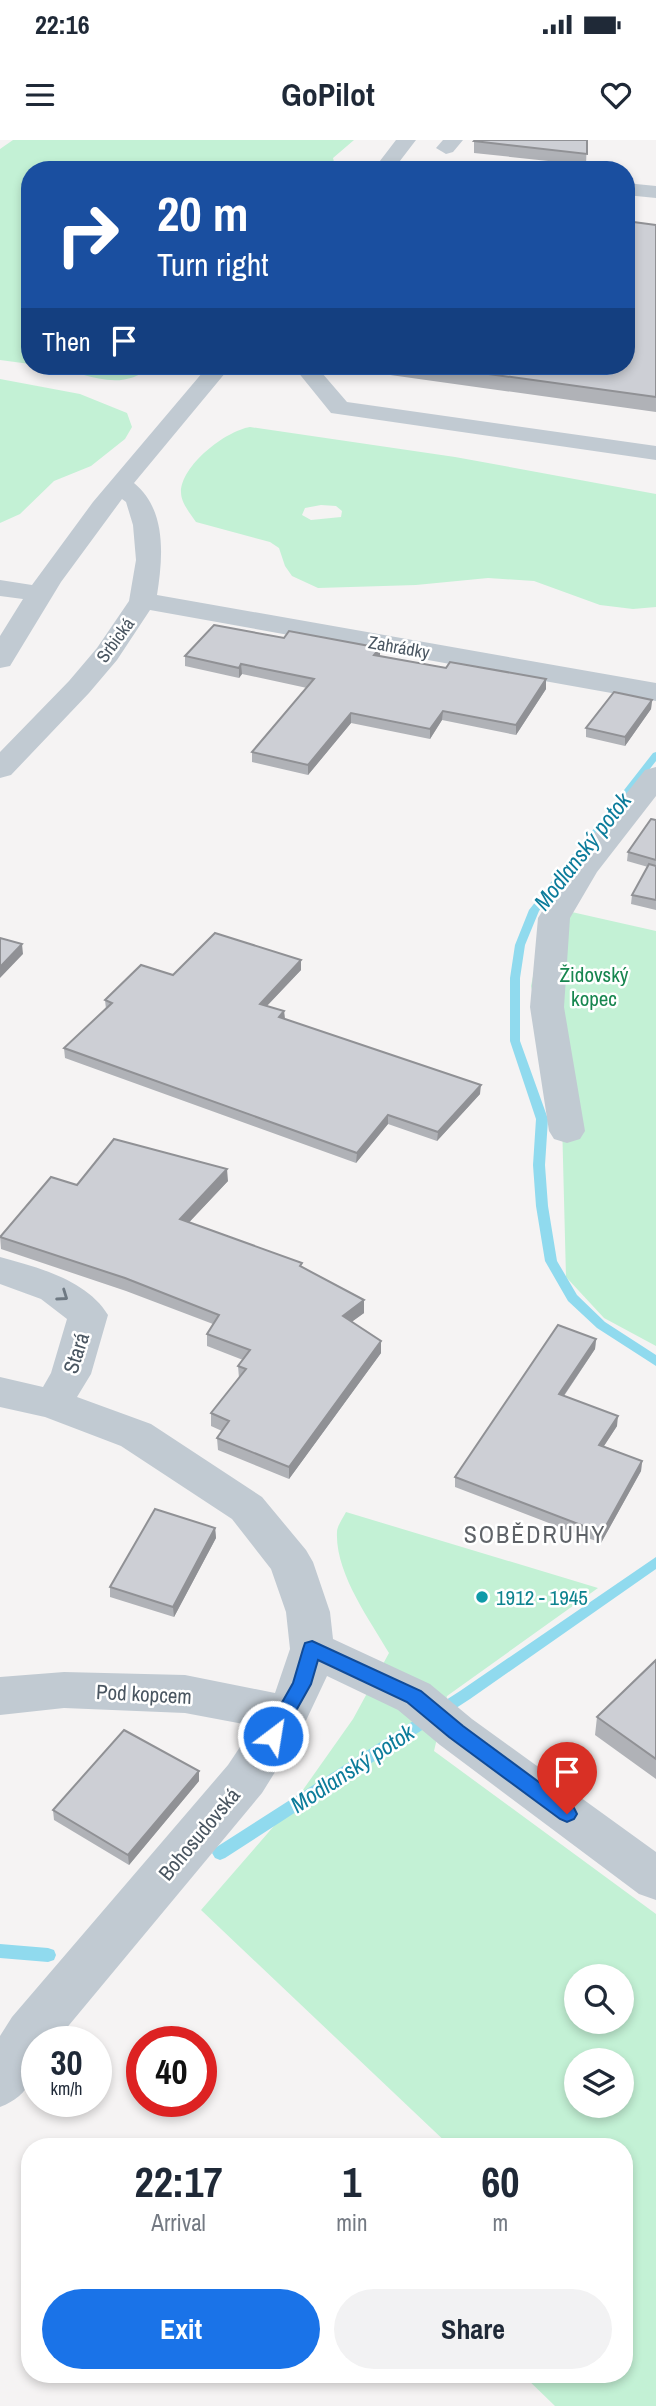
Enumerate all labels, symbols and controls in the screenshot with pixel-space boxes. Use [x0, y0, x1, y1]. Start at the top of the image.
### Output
text: 22:16 [35, 7, 90, 42]
text: GoPilot [281, 73, 375, 116]
icon: menu [21, 76, 59, 114]
icon: heart [597, 76, 635, 114]
text: 20 m [157, 180, 249, 246]
icon: right [42, 189, 133, 280]
text: Turn right [157, 243, 269, 286]
icon: arrive [105, 322, 143, 360]
text: Then [42, 324, 91, 359]
street label: Srbická [90, 612, 140, 668]
street label: Zahrádky [367, 629, 432, 665]
water label: Modlanský potok [526, 784, 639, 916]
park label: Židovský kopec [560, 960, 629, 1013]
one-way arrow [55, 1288, 68, 1300]
street label: Stará [56, 1329, 96, 1377]
district label: SOBĚDRUHY [464, 1518, 606, 1550]
place label: 1912 - 1945 [496, 1583, 588, 1612]
marker: 1912 - 1945 [474, 1589, 490, 1605]
street label: Pod kopcem [95, 1677, 193, 1711]
position arrow [236, 1699, 310, 1773]
water label: Modlanský potok [284, 1716, 421, 1820]
pin [537, 1742, 597, 1814]
icon: arrive [548, 1753, 586, 1791]
street label: Bohosudovská [152, 1781, 247, 1887]
map controls [564, 1964, 634, 2118]
button: search [564, 1964, 634, 2034]
speed limit sign: 40 [126, 2026, 217, 2117]
text: 30 [51, 2039, 82, 2086]
button: layers [564, 2048, 634, 2118]
text: km/h [51, 2076, 83, 2101]
text: 22:17 [135, 2154, 223, 2210]
text: 1 [342, 2154, 361, 2210]
text: 60 [481, 2154, 519, 2210]
text: Arrival [151, 2207, 206, 2238]
text: min [336, 2207, 368, 2238]
text: m [492, 2207, 508, 2238]
button: Exit [42, 2289, 320, 2369]
button: Share [334, 2289, 612, 2369]

